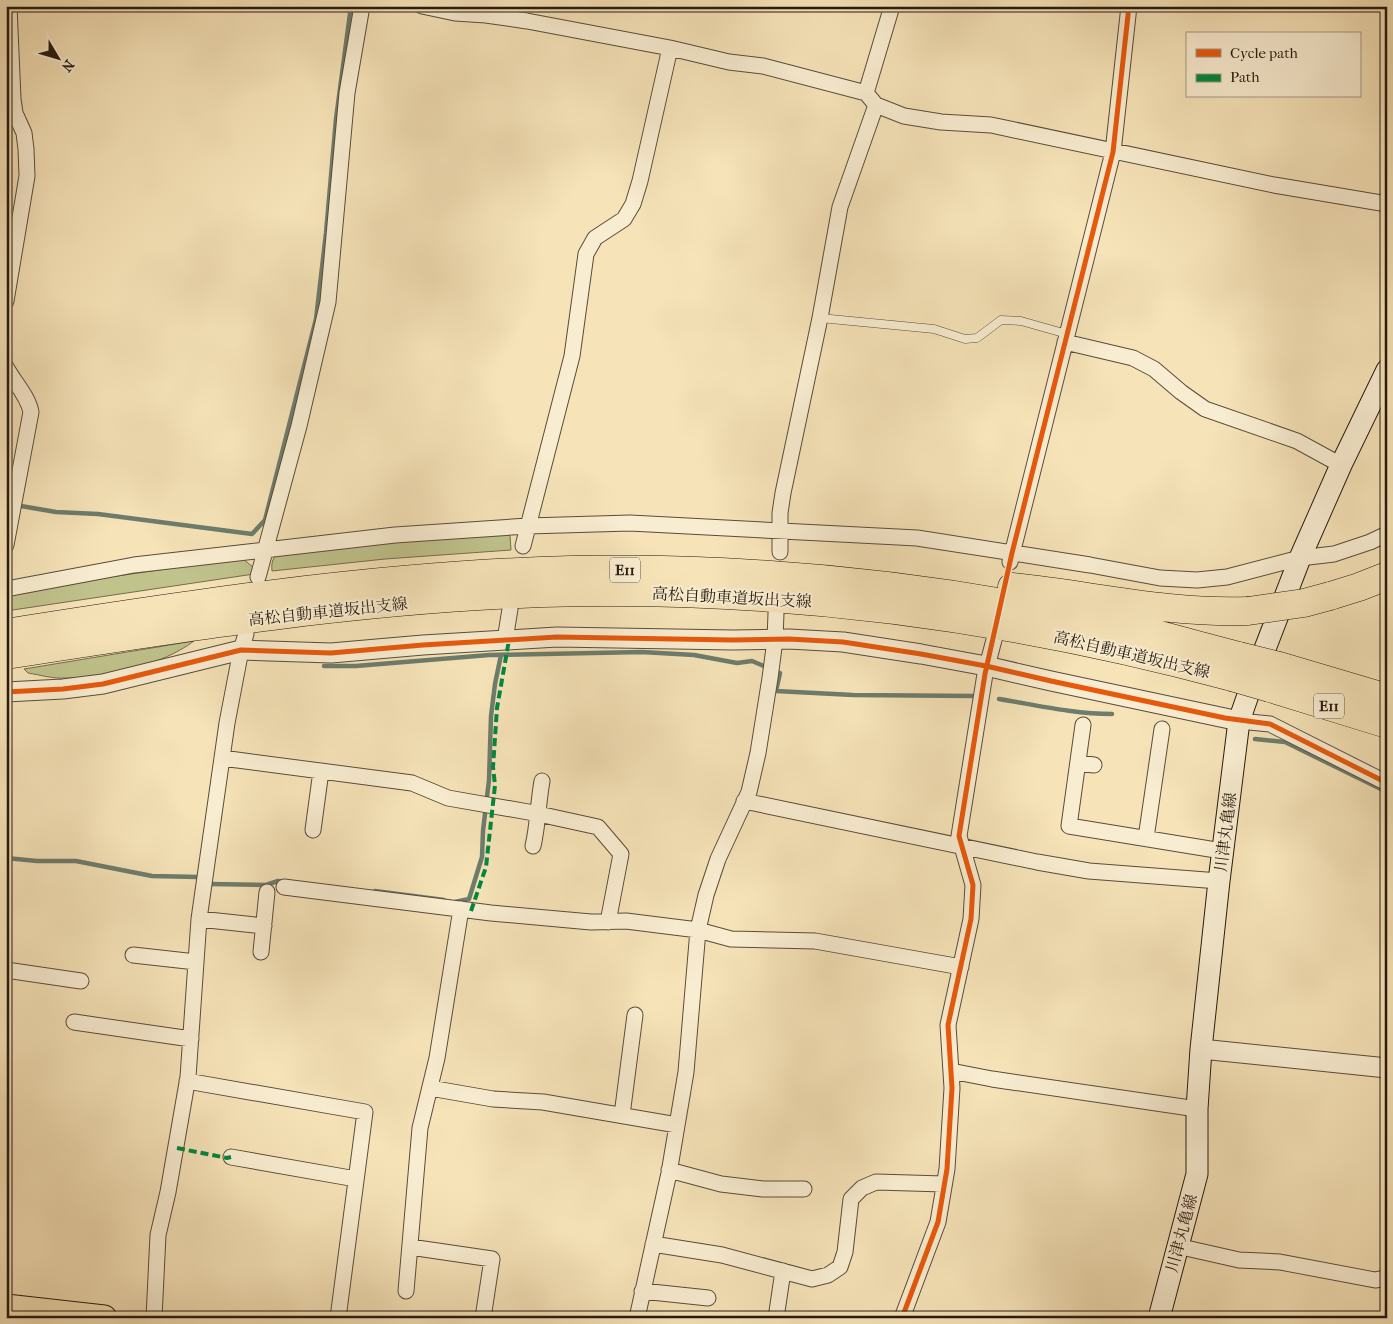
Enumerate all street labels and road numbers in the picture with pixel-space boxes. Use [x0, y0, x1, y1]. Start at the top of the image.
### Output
road number: E11 [610, 558, 640, 582]
street label: 高松自動車道坂出支線 [652, 584, 812, 611]
street label: 高松自動車道坂出支線 [247, 594, 409, 629]
street label: 高松自動車道坂出支線 [1052, 627, 1212, 682]
road number: E11 [1314, 694, 1344, 718]
street label: 川津丸亀線 [1211, 791, 1240, 873]
street label: 川津丸亀線 [1162, 1192, 1201, 1274]

